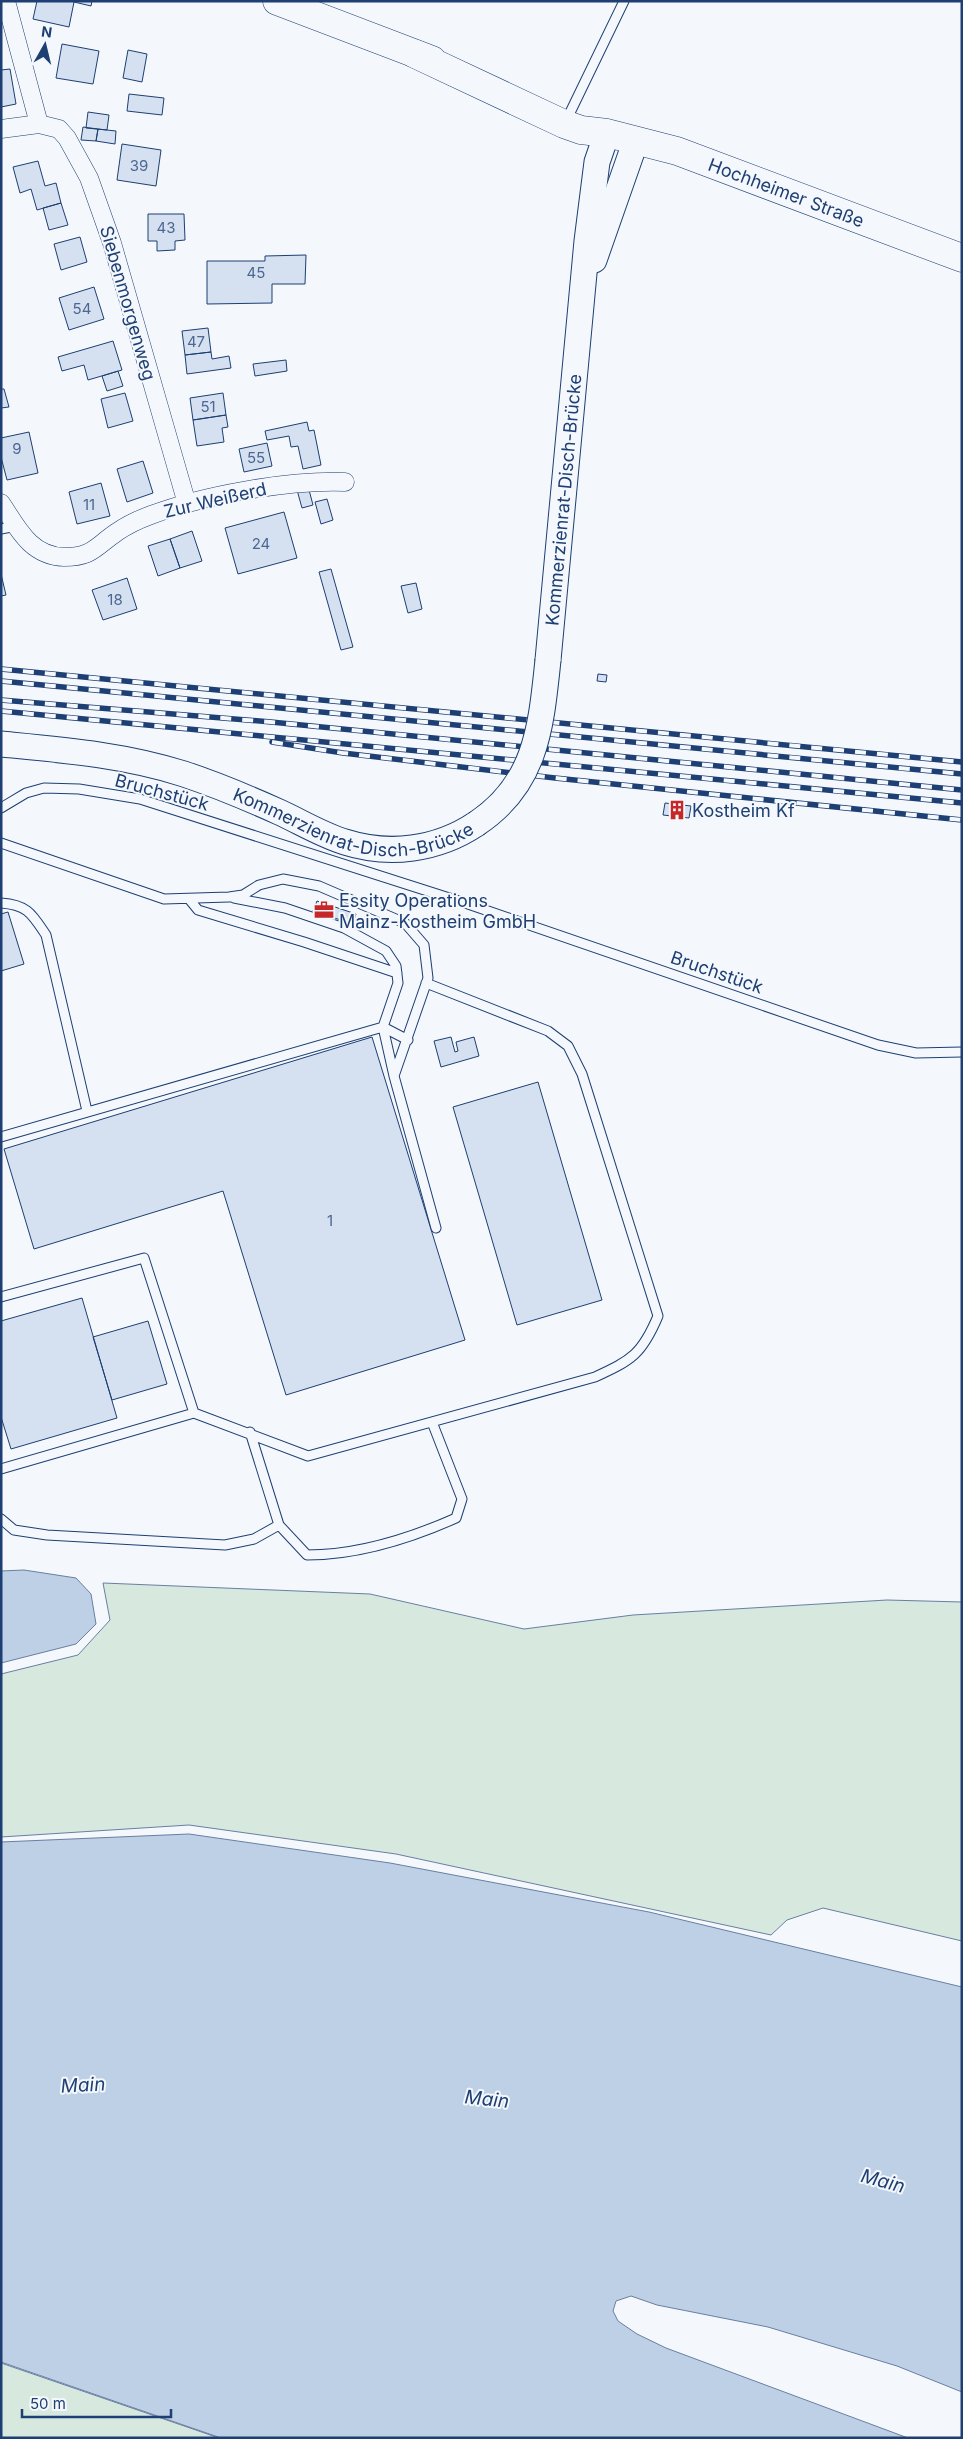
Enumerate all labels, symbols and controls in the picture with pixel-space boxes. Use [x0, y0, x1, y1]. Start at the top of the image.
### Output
north arrow [20, 20, 70, 70]
text: N [40, 22, 53, 41]
street label: Hochheimer Straße [706, 153, 867, 231]
house number: 39 [130, 156, 148, 175]
house number: 43 [157, 218, 175, 237]
street label: Siebenmorgenweg [96, 223, 160, 383]
house number: 45 [247, 263, 265, 282]
house number: 54 [73, 299, 91, 318]
house number: 47 [187, 332, 205, 351]
street label: Kommerzienrat-Disch-Brücke [541, 373, 585, 627]
house number: 51 [200, 397, 216, 416]
house number: 9 [12, 439, 22, 458]
house number: 55 [247, 448, 265, 467]
street label: Zur Weißerd [162, 478, 268, 522]
house number: 11 [83, 495, 95, 514]
house number: 24 [252, 534, 270, 553]
house number: 18 [107, 590, 123, 609]
street label: Bruchstück [113, 769, 211, 815]
street label: Kommerzienrat-Disch-Brücke [230, 783, 477, 860]
building icon: Kostheim Kf [666, 799, 688, 821]
place label: Kostheim Kf [692, 800, 795, 821]
place label: Essity Operations Mainz-Kostheim GmbH [339, 890, 536, 932]
office icon: Essity Operations Mainz-Kostheim GmbH [313, 899, 335, 921]
street label: Bruchstück [668, 946, 766, 998]
house number: 1 [327, 1211, 333, 1230]
water label: Main [60, 2072, 106, 2098]
water label: Main [464, 2085, 510, 2113]
water label: Main [858, 2164, 908, 2198]
scale bar [22, 2386, 171, 2418]
text: 50 m [30, 2394, 66, 2413]

